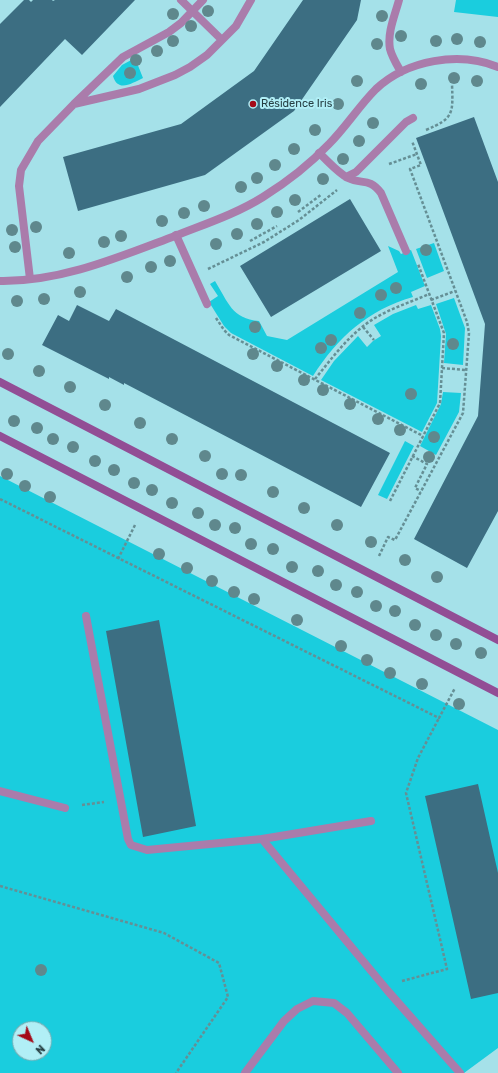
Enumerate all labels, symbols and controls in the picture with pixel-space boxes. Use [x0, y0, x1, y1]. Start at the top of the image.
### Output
place label: Résidence Iris [261, 97, 332, 111]
marker: Résidence Iris [248, 99, 258, 109]
north arrow [12, 1021, 52, 1061]
text: N [33, 1042, 47, 1057]

